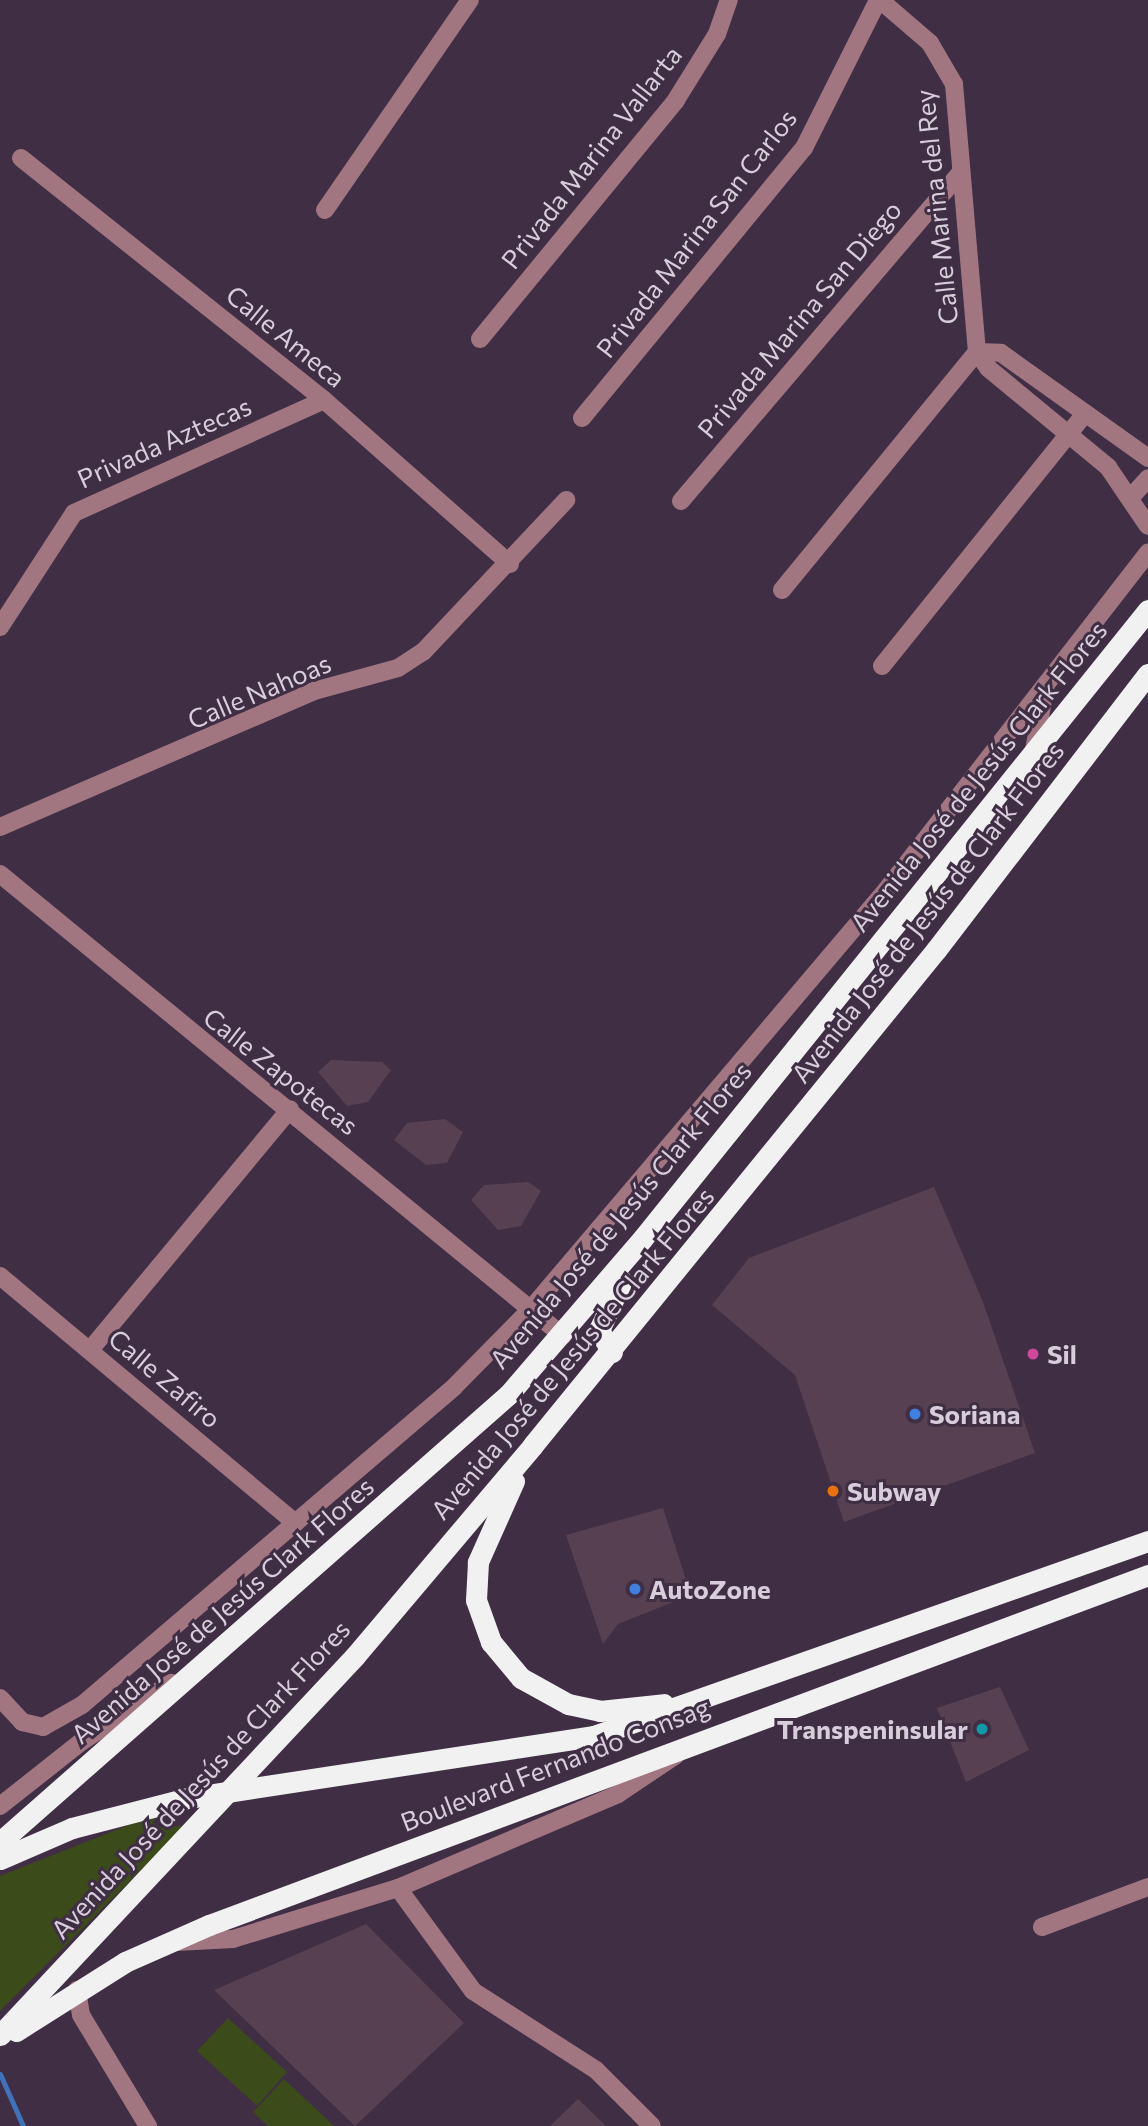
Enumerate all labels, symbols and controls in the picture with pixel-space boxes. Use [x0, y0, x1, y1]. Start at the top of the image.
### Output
street label: Privada Marina Vallarta [494, 39, 688, 275]
street label: Calle Marina del Rey [908, 88, 964, 326]
street label: Privada Marina San Carlos [589, 103, 803, 363]
street label: Privada Marina San Diego [691, 194, 907, 444]
street label: Calle Ameca [220, 279, 352, 393]
street label: Privada Aztecas [72, 390, 256, 494]
street label: Avenida José de Jesús Clark Flores [843, 615, 1113, 937]
street label: Calle Nahoas [183, 647, 335, 735]
street label: Avenida José de Jesús de Clark Flores [784, 735, 1070, 1089]
street label: Calle Zapotecas [197, 1001, 365, 1141]
street label: Avenida José de Jesús Clark Flores [483, 1056, 757, 1374]
street label: Avenida José de Jesús de Clark Flores [424, 1181, 720, 1525]
street label: Calle Zafiro [103, 1322, 227, 1434]
place label: Sil [1047, 1338, 1077, 1370]
marker: Sil [1025, 1346, 1041, 1362]
place label: Soriana [929, 1398, 1021, 1430]
marker: Soriana [907, 1406, 923, 1422]
street label: Avenida José de Jesús Clark Flores [65, 1470, 379, 1750]
place label: Subway [847, 1475, 941, 1507]
marker: Subway [825, 1483, 841, 1499]
place label: AutoZone [649, 1573, 771, 1605]
marker: AutoZone [627, 1581, 643, 1597]
street label: Avenida José de Jesús de Clark Flores [44, 1613, 356, 1945]
street label: Boulevard Fernando Consag [396, 1691, 714, 1837]
place label: Transpeninsular [777, 1713, 968, 1745]
marker: Transpeninsular [974, 1721, 990, 1737]

